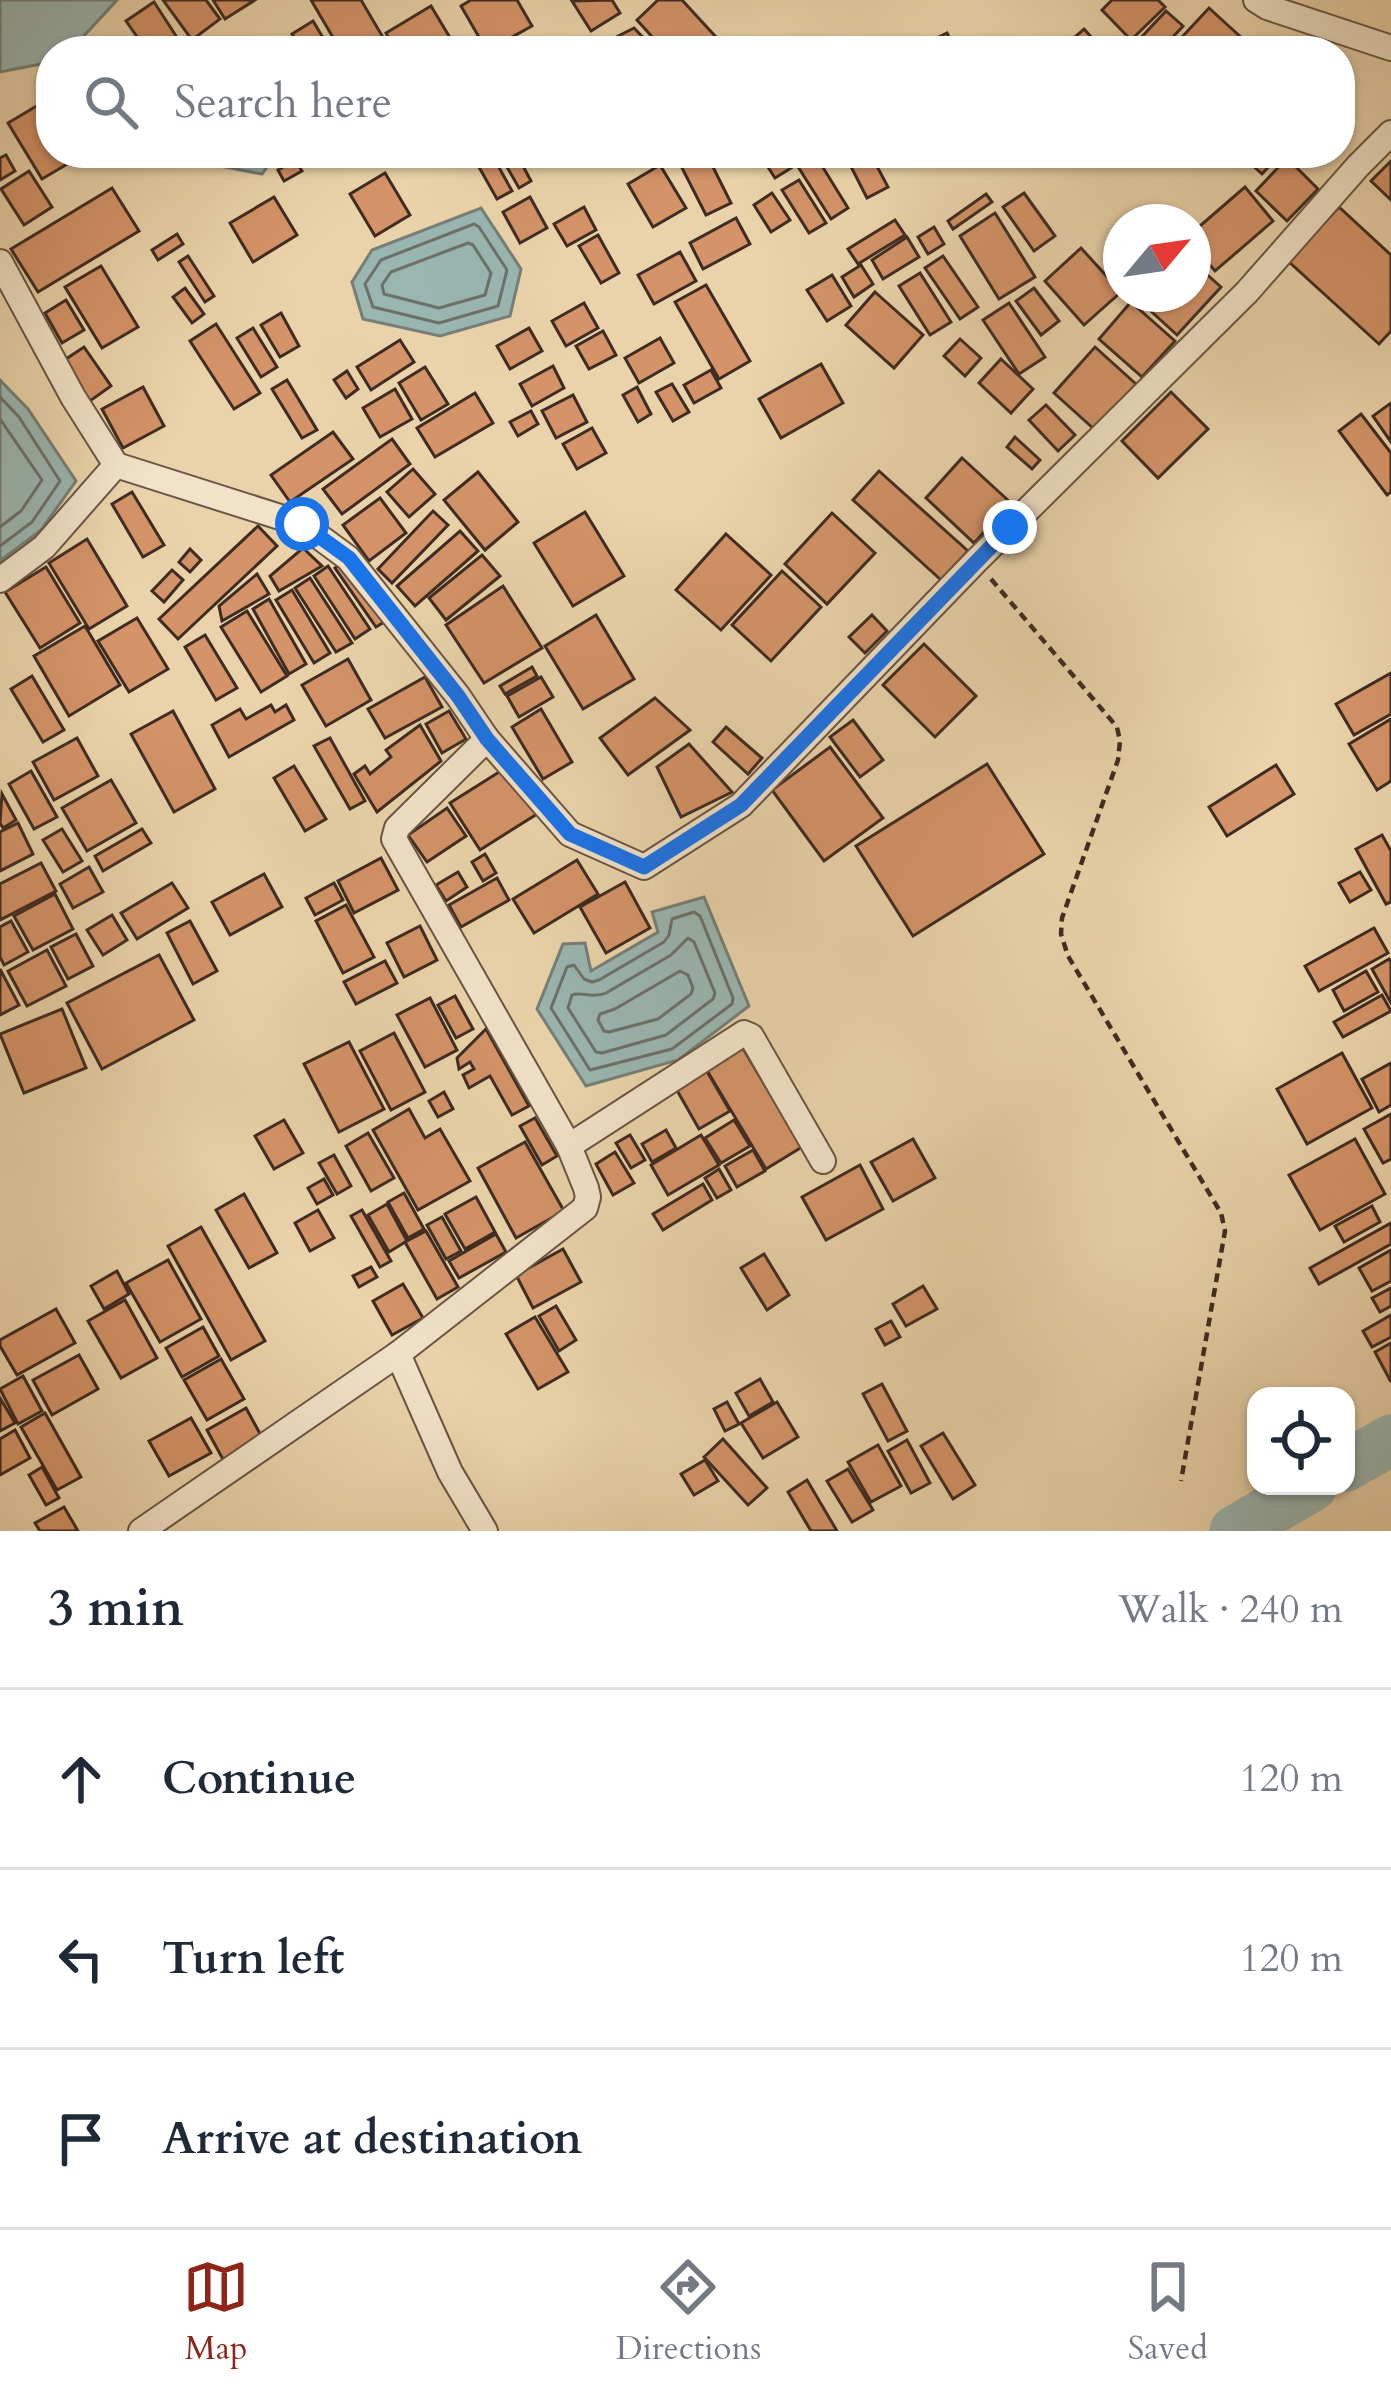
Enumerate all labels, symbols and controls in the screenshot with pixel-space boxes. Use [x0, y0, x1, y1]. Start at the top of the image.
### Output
search box [36, 36, 1355, 168]
icon: search [78, 69, 144, 135]
text: Search here [174, 72, 392, 133]
north arrow [1103, 204, 1211, 312]
route start [275, 497, 329, 551]
route end [983, 500, 1037, 554]
map controls [1247, 1387, 1355, 1495]
button: locate [1247, 1387, 1355, 1495]
text: 3 min [48, 1574, 184, 1644]
text: Walk · 240 m [1118, 1583, 1343, 1636]
icon: ahead [48, 1746, 114, 1812]
text: Continue [162, 1748, 356, 1809]
text: 120 m [1240, 1752, 1343, 1805]
icon: left [48, 1926, 114, 1992]
text: Turn left [162, 1928, 344, 1989]
text: 120 m [1240, 1932, 1343, 1985]
icon: arrive [48, 2106, 114, 2172]
text: Arrive at destination [162, 2108, 582, 2169]
tab: Map [183, 2254, 249, 2371]
tab: Directions [616, 2254, 761, 2371]
tab: Saved [1128, 2254, 1208, 2371]

